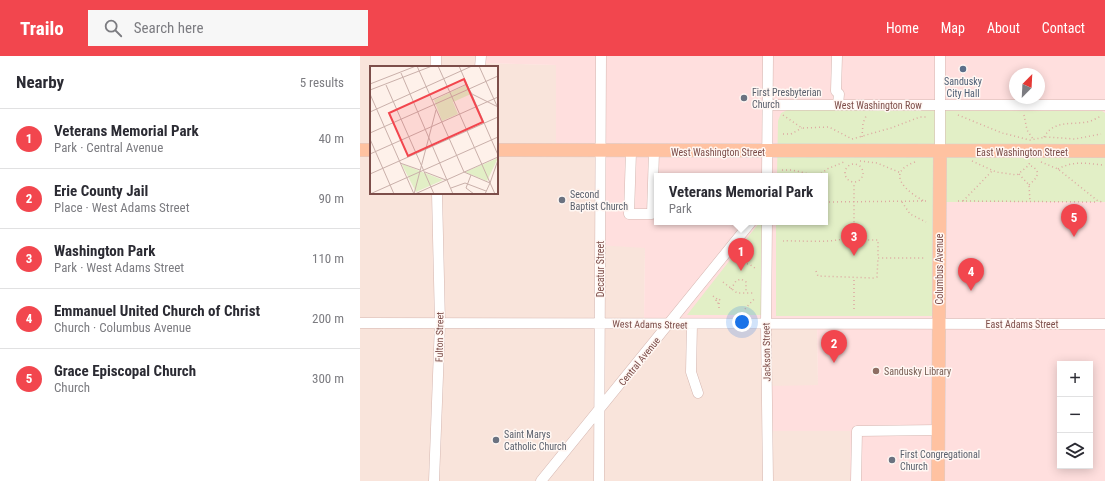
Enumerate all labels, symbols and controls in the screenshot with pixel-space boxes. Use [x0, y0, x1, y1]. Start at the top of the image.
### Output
search box [88, 10, 368, 46]
text: Trailo [20, 17, 64, 40]
icon: search [102, 17, 124, 39]
text: Search here [134, 19, 203, 37]
text: Home [886, 20, 919, 36]
text: Map [941, 20, 965, 36]
text: About [987, 20, 1020, 36]
text: Contact [1042, 20, 1085, 36]
marker: Sandusky City Hall [958, 64, 968, 74]
inset map [370, 66, 498, 194]
north arrow [1009, 68, 1045, 104]
text: Nearby [16, 72, 64, 92]
text: 5 results [300, 75, 344, 90]
place label: Sandusky City Hall [944, 76, 982, 99]
place label: First Presbyterian Church [752, 87, 822, 110]
marker: First Presbyterian Church [739, 93, 749, 103]
street label: West Washington Row [834, 100, 922, 111]
text: Veterans Memorial Park [54, 122, 199, 140]
text: 1 [26, 131, 32, 146]
text: 40 m [318, 131, 344, 146]
text: Park · Central Avenue [54, 140, 163, 155]
street label: West Washington Street [671, 147, 765, 158]
street label: East Washington Street [976, 147, 1068, 158]
popup [654, 173, 828, 225]
text: Erie County Jail [54, 182, 148, 200]
text: Veterans Memorial Park [669, 183, 813, 201]
place label: Second Baptist Church [570, 189, 628, 212]
text: 2 [26, 191, 32, 206]
text: 90 m [318, 191, 344, 206]
marker: Second Baptist Church [557, 195, 567, 205]
text: Place · West Adams Street [54, 200, 190, 215]
text: Park [669, 201, 692, 216]
pin: 5 [1061, 204, 1087, 237]
pin: 3 [841, 223, 867, 256]
street label: Columbus Avenue [934, 233, 945, 304]
pin: 1 [728, 238, 754, 271]
street label: Decatur Street [595, 241, 606, 297]
text: Washington Park [54, 242, 155, 260]
text: 3 [26, 251, 32, 266]
text: 110 m [312, 251, 344, 266]
pin: 4 [958, 258, 984, 291]
text: Park · West Adams Street [54, 260, 184, 275]
text: Emmanuel United Church of Christ [54, 302, 260, 320]
text: 4 [26, 311, 32, 326]
text: 200 m [312, 311, 344, 326]
street label: Fulton Street [434, 312, 445, 362]
your location [732, 312, 752, 332]
street label: West Adams Street [612, 318, 688, 331]
street label: East Adams Street [986, 319, 1058, 330]
text: Church · Columbus Avenue [54, 320, 191, 335]
street label: Jackson Street [760, 322, 773, 382]
pin: 2 [821, 330, 847, 363]
street label: Central Avenue [616, 335, 662, 388]
map controls [1057, 361, 1093, 469]
button: + [1057, 361, 1093, 397]
text: Grace Episcopal Church [54, 362, 196, 380]
marker: Sandusky Library [871, 366, 881, 376]
place label: Sandusky Library [884, 366, 951, 377]
text: 5 [26, 371, 32, 386]
text: 300 m [312, 371, 344, 386]
text: Church [54, 380, 90, 395]
button: − [1057, 397, 1093, 433]
place label: Saint Marys Catholic Church [504, 429, 567, 452]
button: layers [1057, 433, 1093, 469]
marker: Saint Marys Catholic Church [491, 435, 501, 445]
place label: First Congregational Church [900, 449, 980, 472]
marker: First Congregational Church [887, 455, 897, 465]

